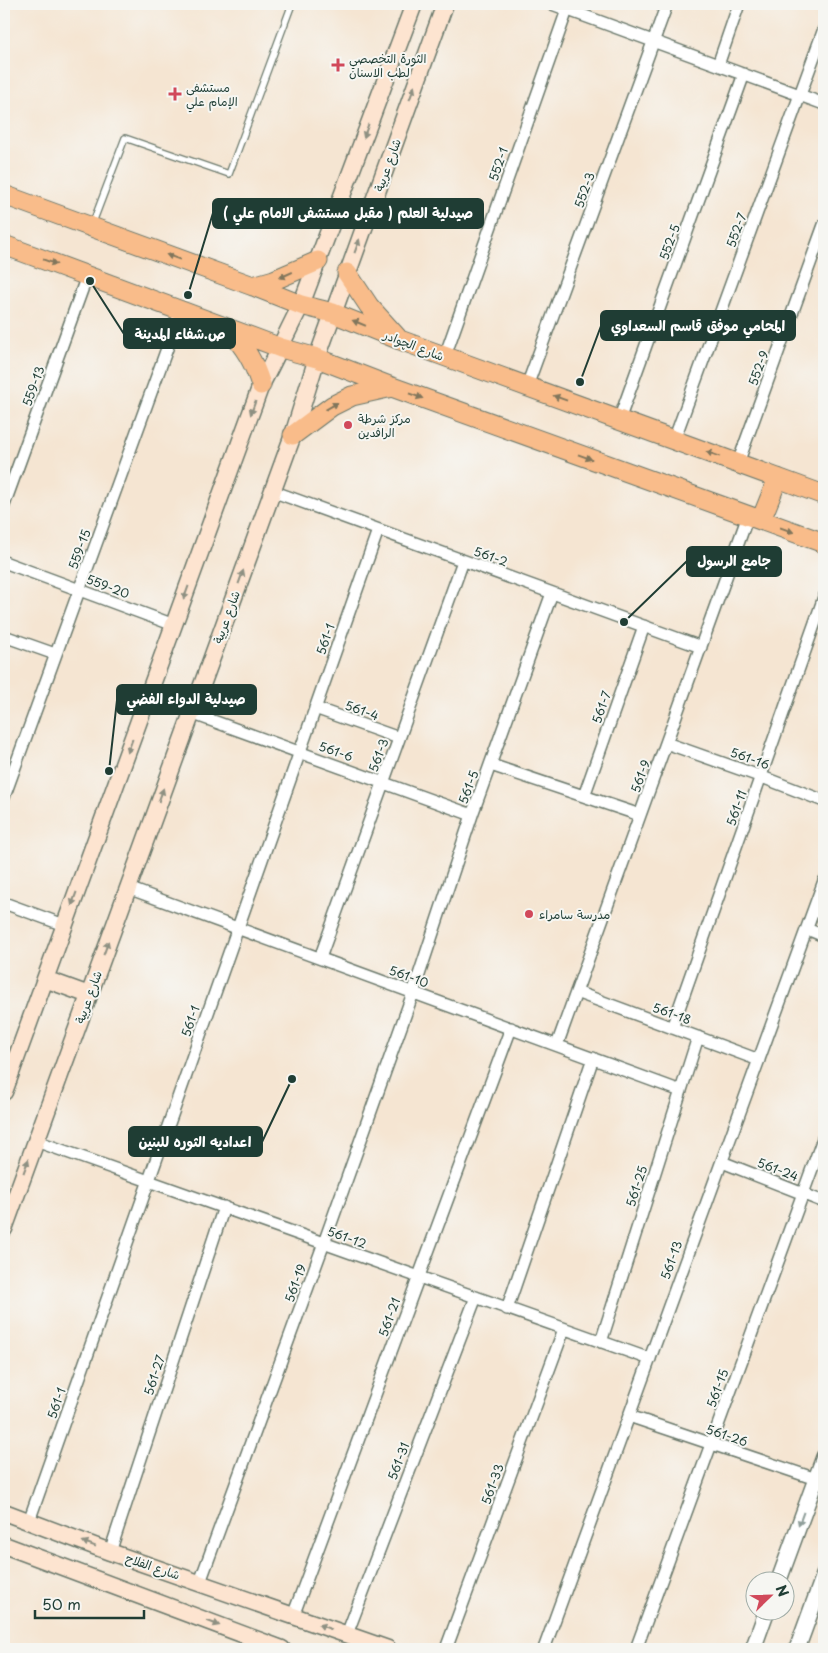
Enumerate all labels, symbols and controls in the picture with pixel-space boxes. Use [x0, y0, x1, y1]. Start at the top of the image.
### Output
place label: الثورة التخصصي لطب الاسنان [349, 49, 426, 81]
marker: الثورة التخصصي لطب الاسنان [331, 58, 345, 72]
place label: مستشفى الإمام علي [186, 78, 238, 113]
one-way arrow [408, 85, 416, 100]
marker: مستشفى الإمام علي [168, 87, 182, 101]
one-way arrow [362, 124, 369, 139]
street label: شارع عربية [369, 136, 406, 194]
street label: 552-1 [484, 145, 512, 183]
street label: 552-3 [569, 170, 599, 210]
callout: صيدلية العلم ( مقبل مستشفى الامام علي ) [213, 199, 483, 228]
text: صيدلية العلم ( مقبل مستشفى الامام علي ) [223, 202, 473, 226]
street label: 552-7 [721, 210, 751, 250]
street label: 552-5 [654, 222, 684, 262]
one-way arrow [353, 238, 361, 253]
one-way arrow [165, 253, 180, 261]
one-way arrow [42, 259, 57, 266]
one-way arrow [279, 271, 293, 279]
callout: المحامي موفق قاسم السعداوي [601, 311, 795, 340]
text: المحامي موفق قاسم السعداوي [611, 315, 785, 339]
callout: ص.شفاء المدينة [124, 319, 235, 348]
one-way arrow [351, 319, 366, 327]
text: ص.شفاء المدينة [135, 323, 225, 344]
street label: شارع الچوادر [380, 325, 447, 366]
street label: 552-9 [743, 348, 773, 388]
street label: 559-13 [17, 363, 49, 409]
one-way arrow [408, 393, 423, 400]
one-way arrow [552, 394, 567, 402]
one-way arrow [249, 401, 257, 416]
one-way arrow [326, 402, 339, 411]
place label: مركز شرطة الرافدين [358, 409, 411, 441]
marker: مركز شرطة الرافدين [342, 419, 354, 431]
one-way arrow [705, 450, 720, 457]
one-way arrow [578, 453, 593, 461]
street label: 559-15 [63, 526, 95, 572]
one-way arrow [780, 526, 795, 534]
street label: 561-2 [471, 542, 511, 570]
callout: جامع الرسول [687, 547, 781, 576]
text: جامع الرسول [697, 550, 771, 571]
one-way arrow [237, 569, 245, 584]
street label: 559-20 [84, 570, 133, 603]
one-way arrow [182, 586, 189, 601]
street label: شارع عربية [208, 588, 245, 646]
street label: 561-1 [311, 621, 339, 657]
callout: صيدلية الدواء الفضي [117, 685, 256, 714]
text: صيدلية الدواء الفضي [126, 688, 246, 712]
street label: 561-7 [587, 688, 615, 726]
street label: 561-4 [343, 696, 382, 724]
street label: 561-3 [364, 736, 392, 774]
street label: 561-6 [316, 737, 356, 765]
one-way arrow [126, 739, 134, 754]
street label: 561-16 [728, 743, 772, 773]
street label: 561-9 [626, 757, 654, 795]
street label: 561-5 [453, 768, 483, 806]
one-way arrow [157, 787, 165, 802]
street label: 561-11 [721, 788, 751, 828]
one-way arrow [70, 891, 77, 906]
place label: مدرسة سامراء [539, 905, 610, 923]
marker: مدرسة سامراء [523, 908, 535, 920]
one-way arrow [102, 940, 110, 955]
street label: 561-10 [387, 961, 432, 992]
street label: شارع عربية [70, 968, 107, 1026]
street label: 561-18 [650, 998, 694, 1028]
street label: 561-1 [176, 1003, 204, 1039]
callout: اعداديه الثوره للبنين [129, 1127, 262, 1156]
text: اعداديه الثوره للبنين [139, 1131, 252, 1152]
street label: 561-24 [755, 1153, 801, 1185]
one-way arrow [23, 1159, 30, 1174]
street label: 561-25 [621, 1163, 651, 1209]
street label: 561-12 [325, 1222, 369, 1252]
street label: 561-13 [656, 1238, 686, 1282]
street label: 561-19 [280, 1261, 310, 1305]
street label: 561-21 [374, 1295, 404, 1339]
street label: 561-27 [139, 1352, 169, 1398]
street label: 561-15 [702, 1366, 732, 1410]
street label: 561-1 [42, 1385, 70, 1421]
street label: 561-26 [704, 1419, 750, 1451]
street label: 561-31 [383, 1440, 413, 1482]
street label: 561-33 [476, 1461, 508, 1507]
one-way arrow [797, 1512, 804, 1527]
one-way arrow [82, 1540, 97, 1547]
street label: شارع الفلاح [123, 1548, 182, 1585]
north arrow [746, 1570, 796, 1620]
text: N [771, 1582, 794, 1600]
scale bar [35, 1588, 144, 1620]
text: 50 m [42, 1592, 81, 1615]
one-way arrow [206, 1619, 221, 1627]
one-way arrow [318, 1623, 333, 1630]

